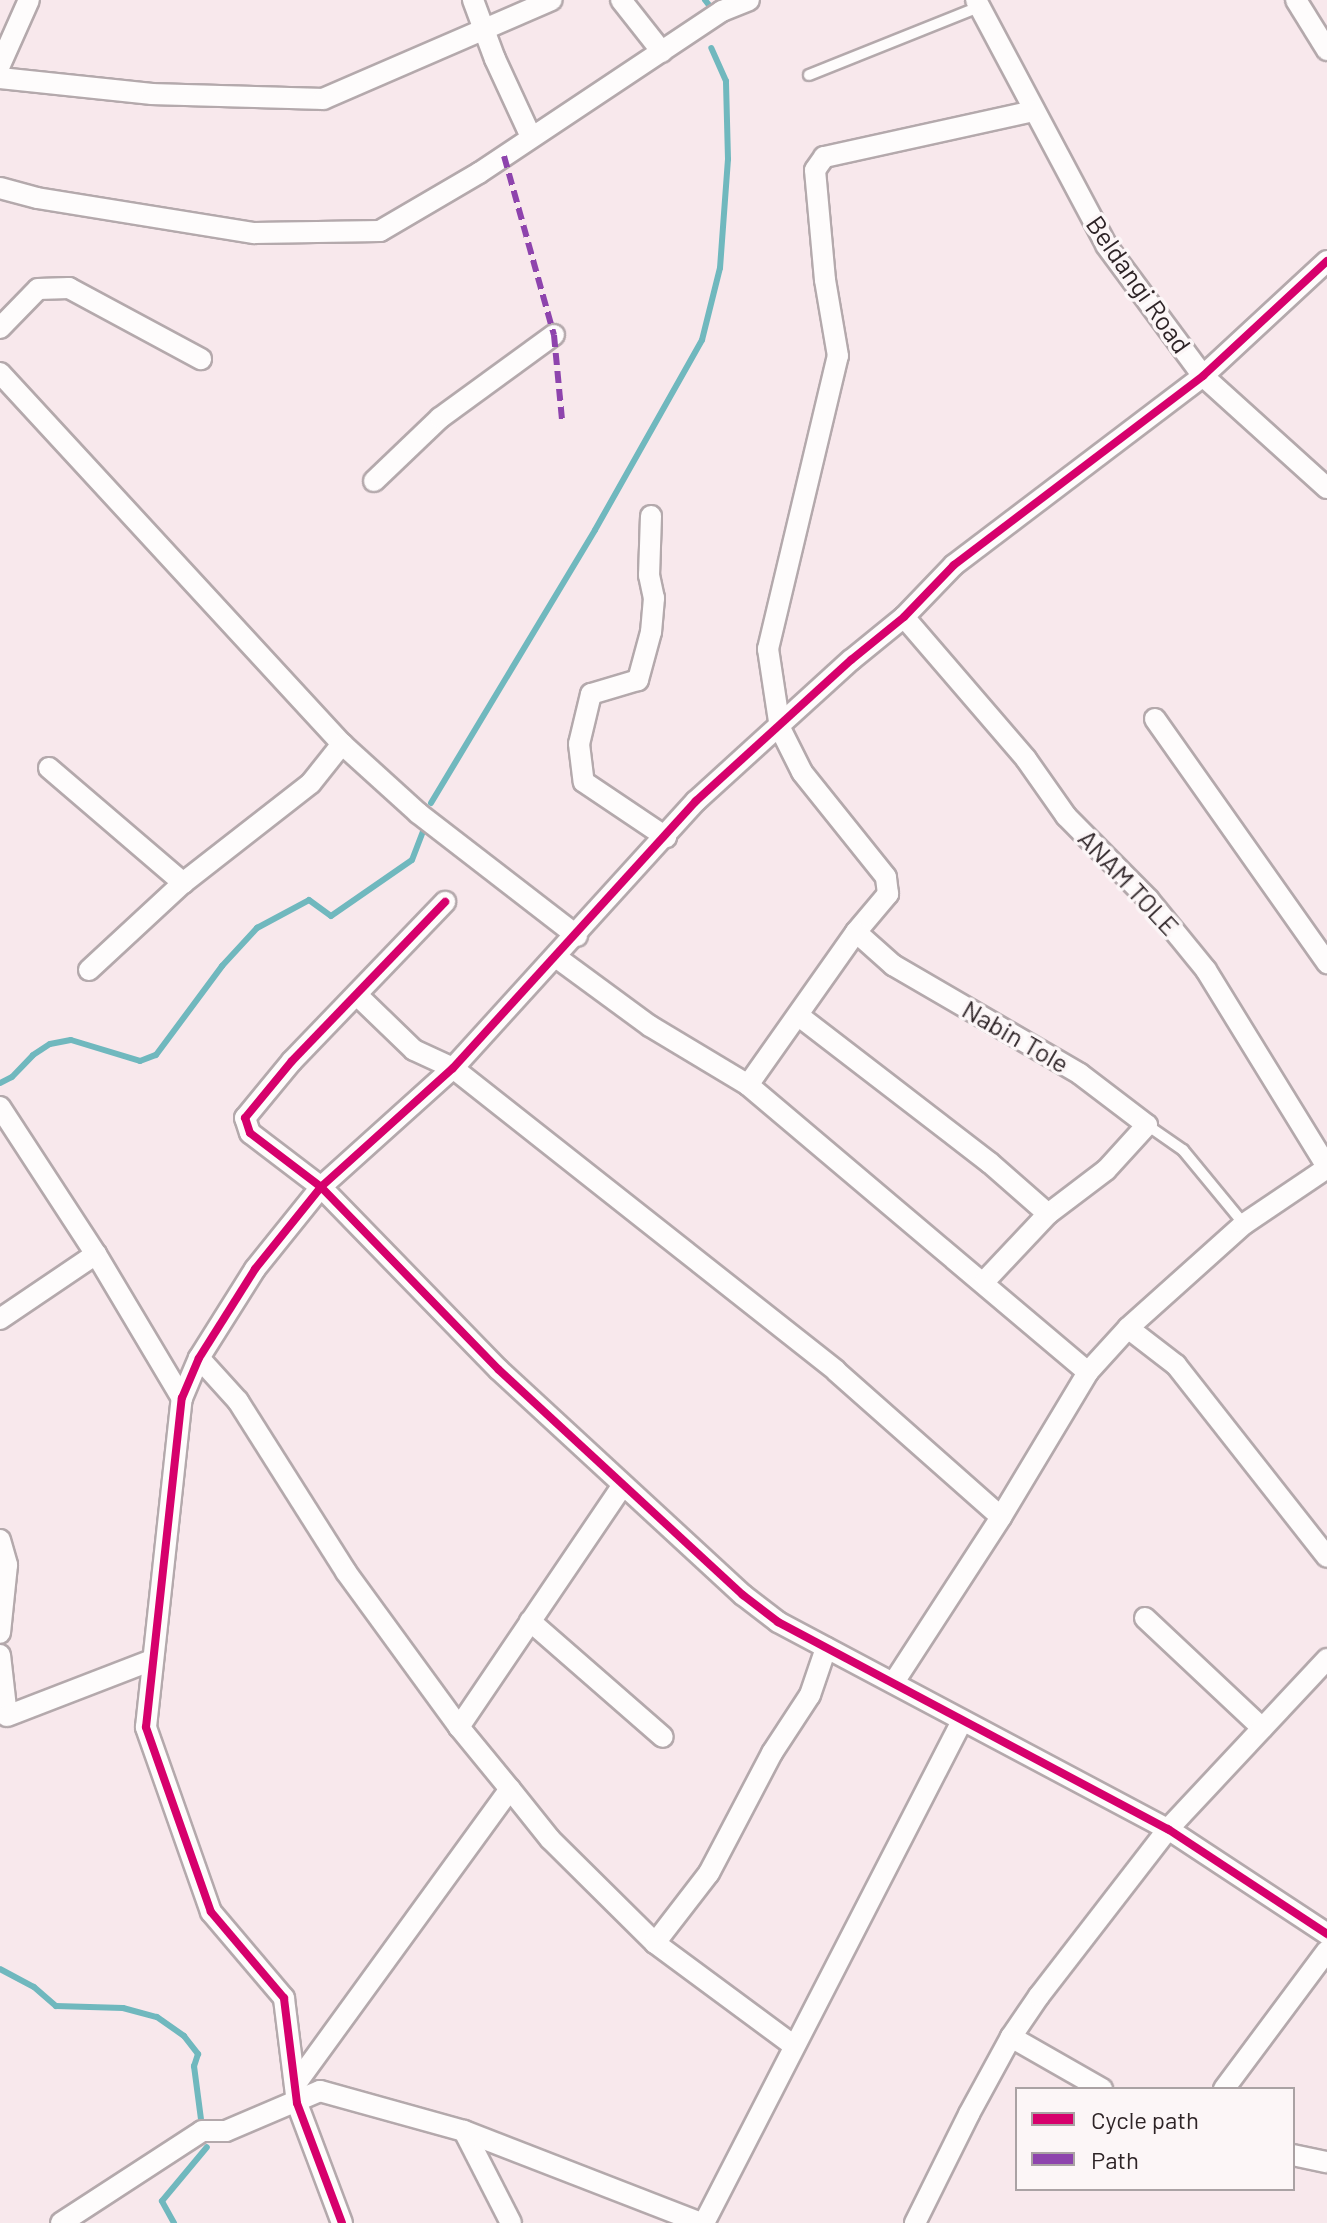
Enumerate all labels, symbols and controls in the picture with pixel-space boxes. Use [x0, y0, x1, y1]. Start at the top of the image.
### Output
street label: Beldangi Road [1080, 209, 1198, 359]
street label: ANAM TOLE [1072, 823, 1186, 941]
street label: Nabin Tole [957, 993, 1075, 1079]
legend [1015, 2087, 1295, 2191]
text: Cycle path [1091, 2105, 1199, 2134]
text: Path [1091, 2145, 1139, 2174]

